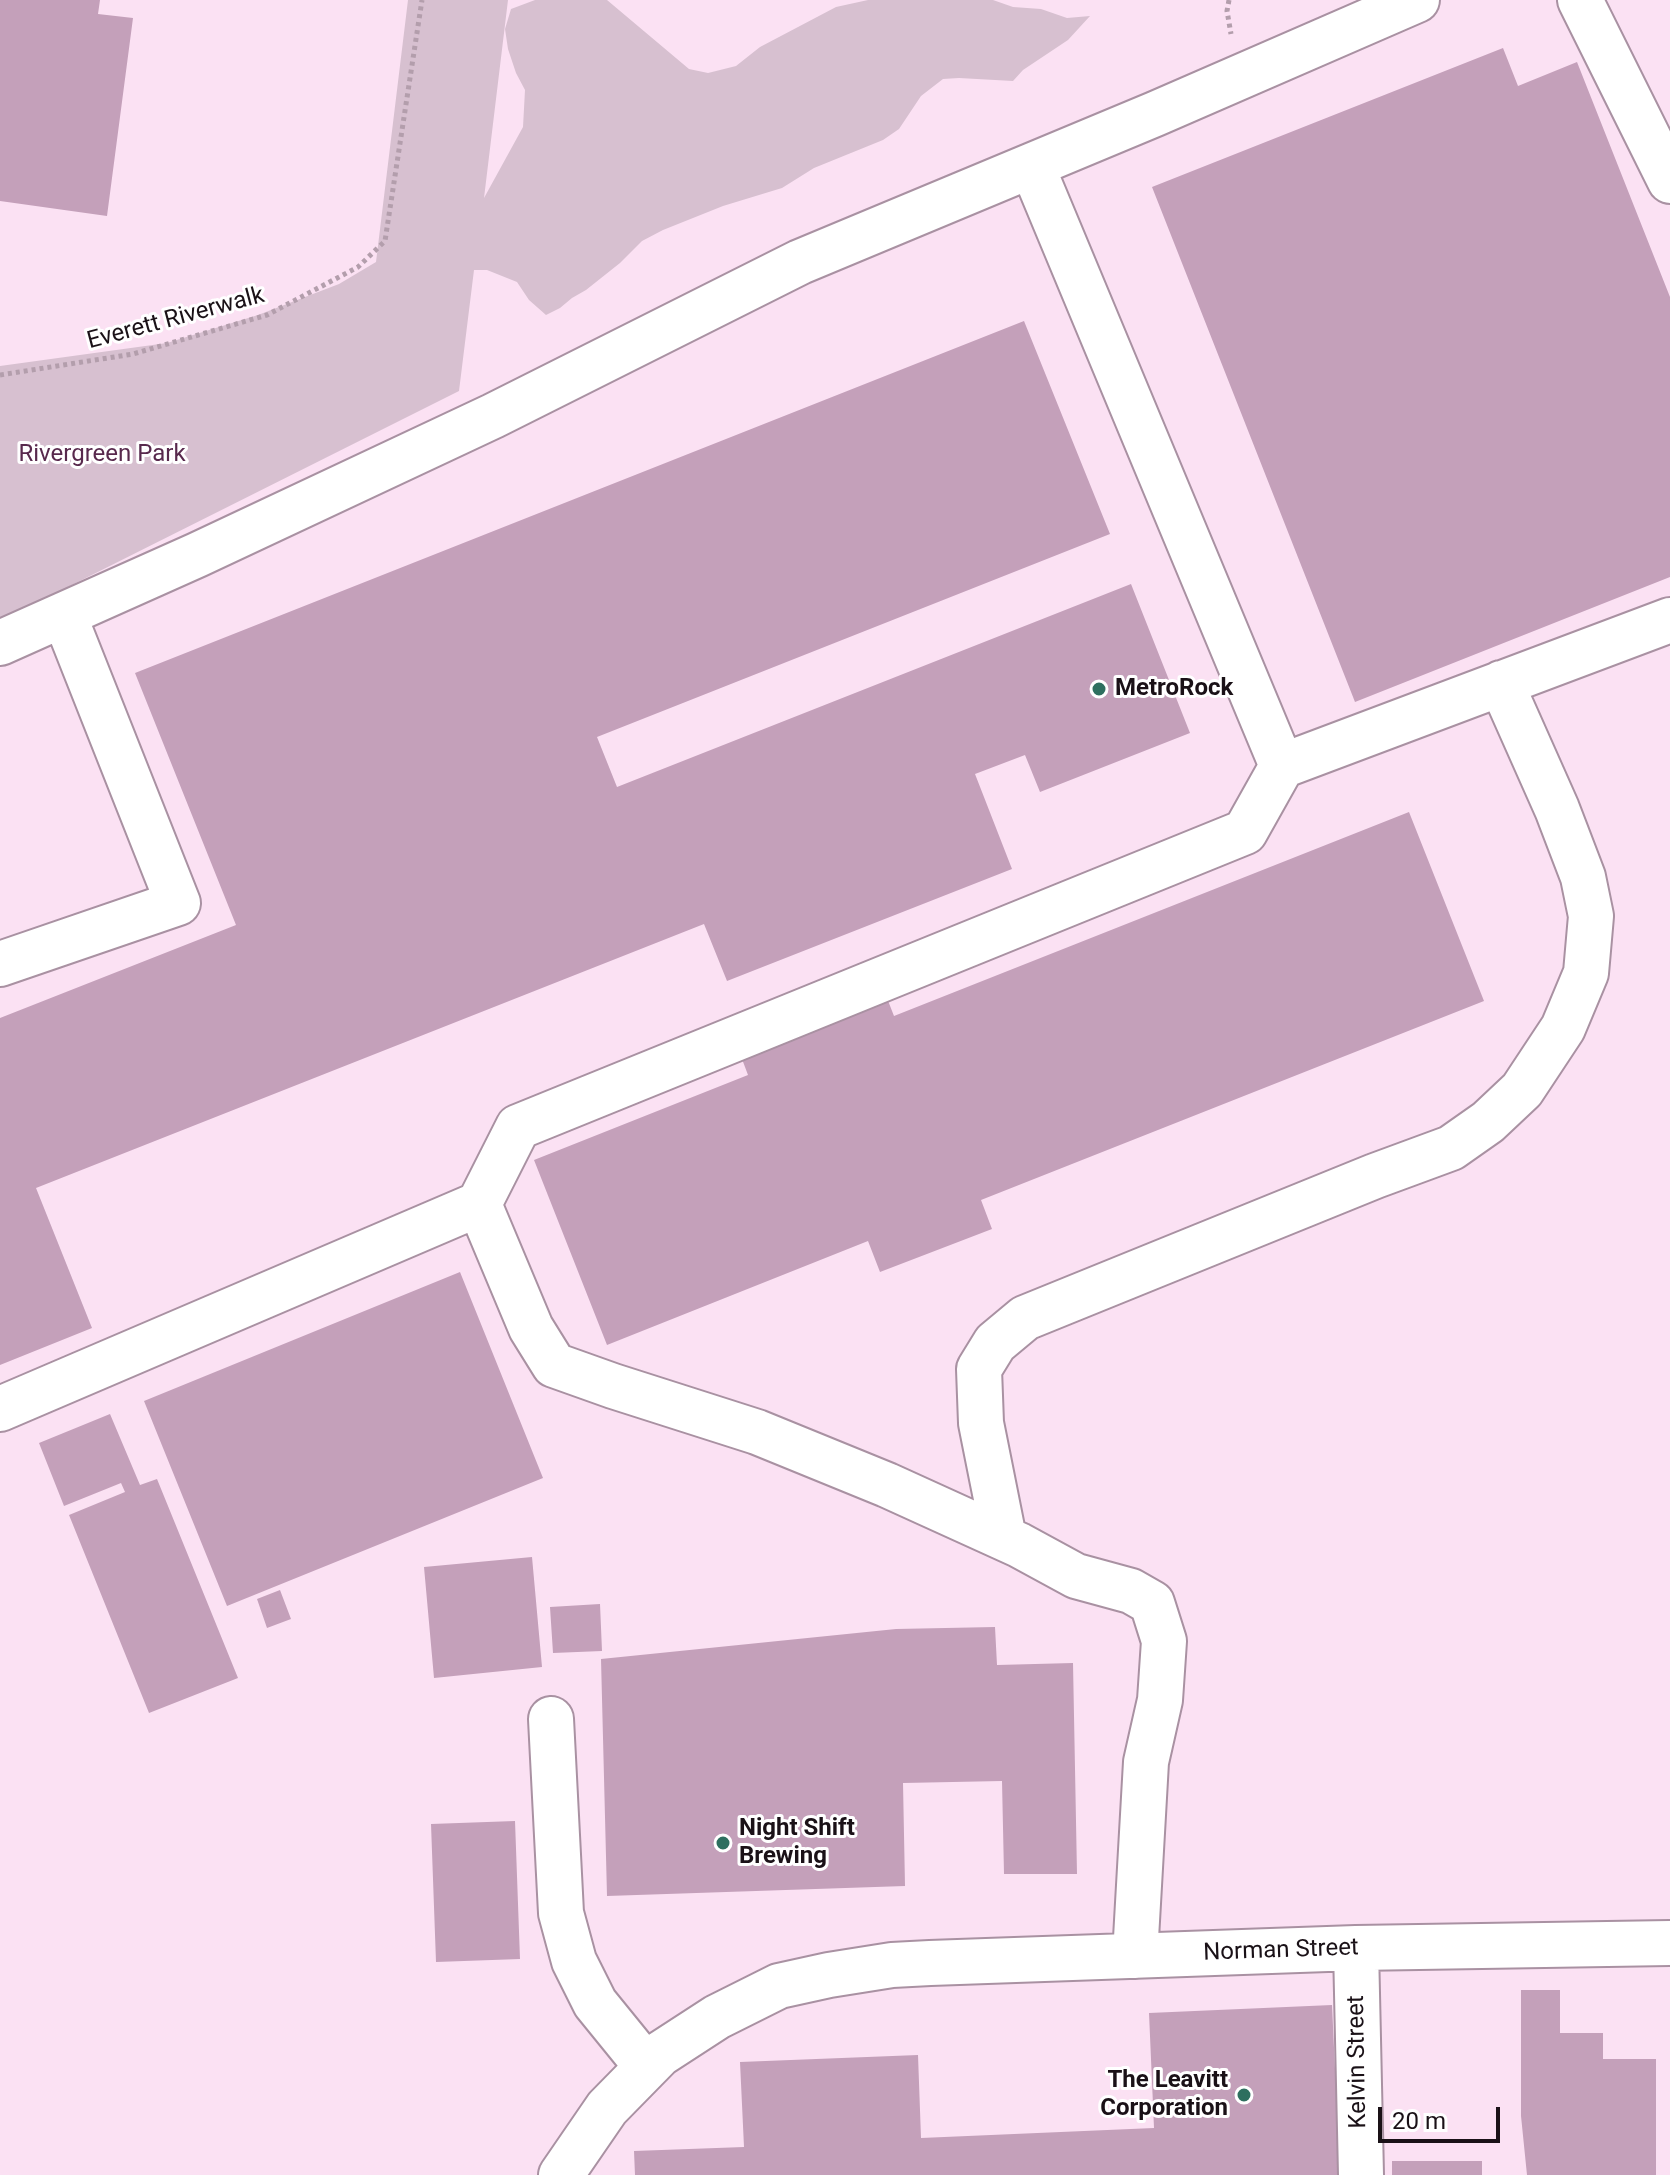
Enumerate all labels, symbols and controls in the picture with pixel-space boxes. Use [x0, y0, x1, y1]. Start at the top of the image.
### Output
street label: Everett Riverwalk [84, 282, 268, 356]
park label: Rivergreen Park [18, 441, 186, 469]
place label: MetroRock [1115, 675, 1233, 703]
marker: MetroRock [1090, 680, 1108, 698]
place label: Night Shift Brewing [739, 1815, 855, 1871]
marker: Night Shift Brewing [714, 1834, 732, 1852]
street label: Norman Street [1203, 1934, 1359, 1968]
street label: Kelvin Street [1342, 1995, 1374, 2129]
place label: The Leavitt Corporation [1100, 2067, 1228, 2123]
marker: The Leavitt Corporation [1235, 2086, 1253, 2104]
scale bar [1382, 2091, 1504, 2141]
text: 20 m [1392, 2107, 1446, 2135]

